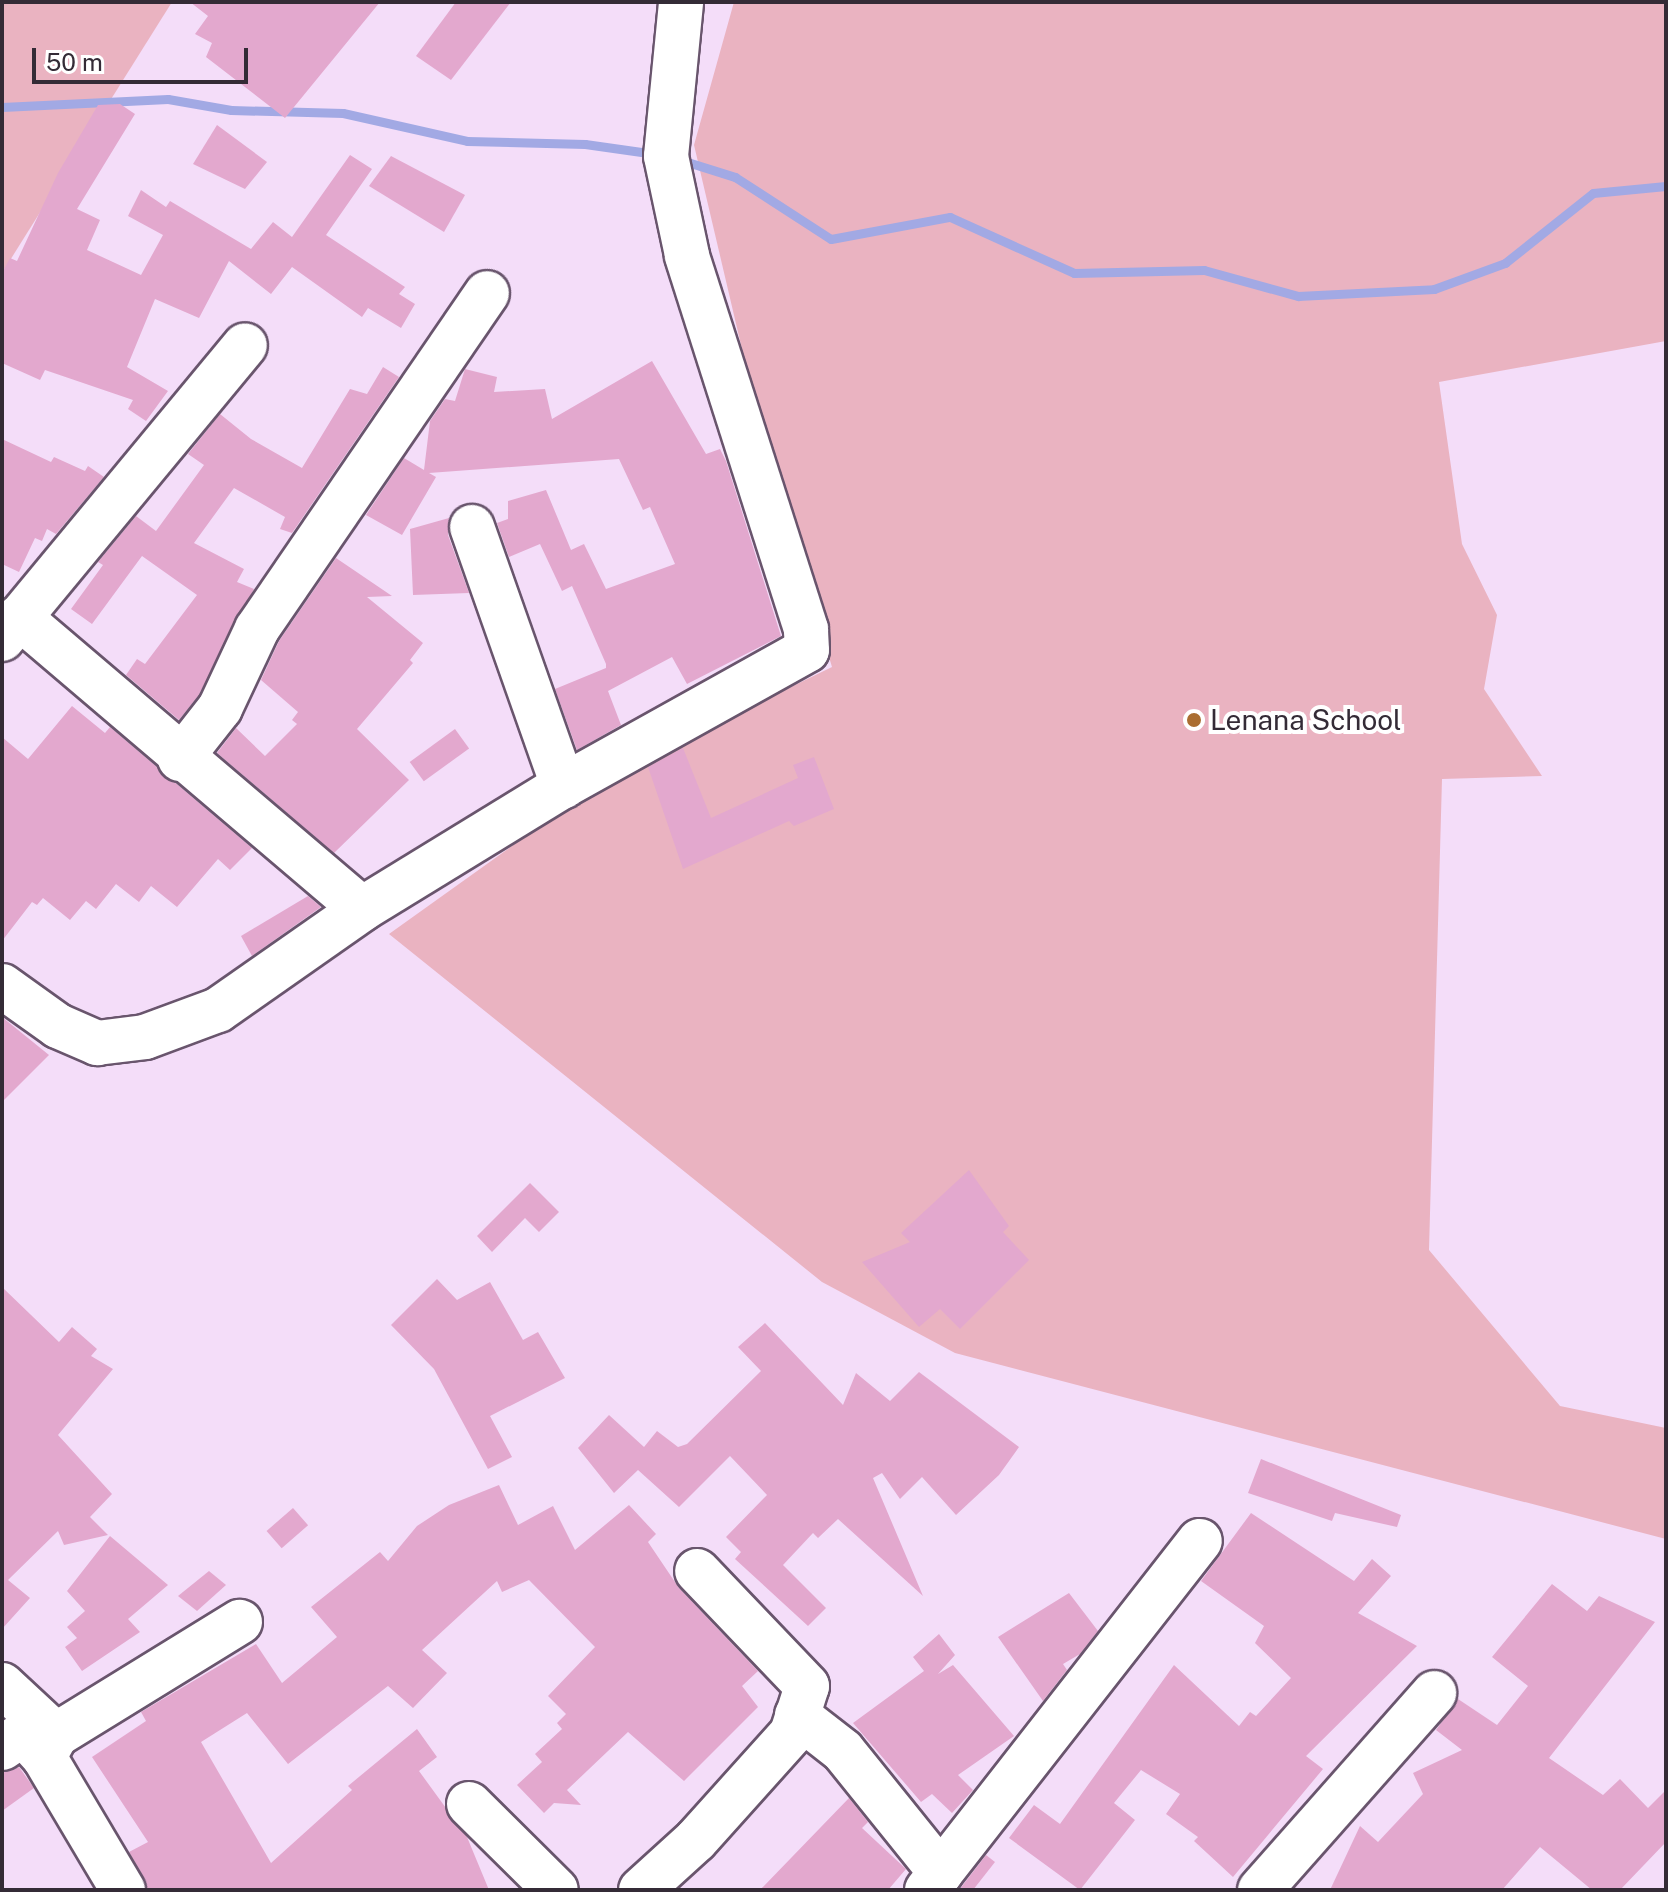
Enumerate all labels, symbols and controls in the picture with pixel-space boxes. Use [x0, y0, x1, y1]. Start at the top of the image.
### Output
scale bar [36, 32, 252, 82]
text: 50 m [46, 48, 103, 76]
place label: Lenana School [1210, 703, 1402, 737]
marker: Lenana School [1185, 711, 1203, 729]

